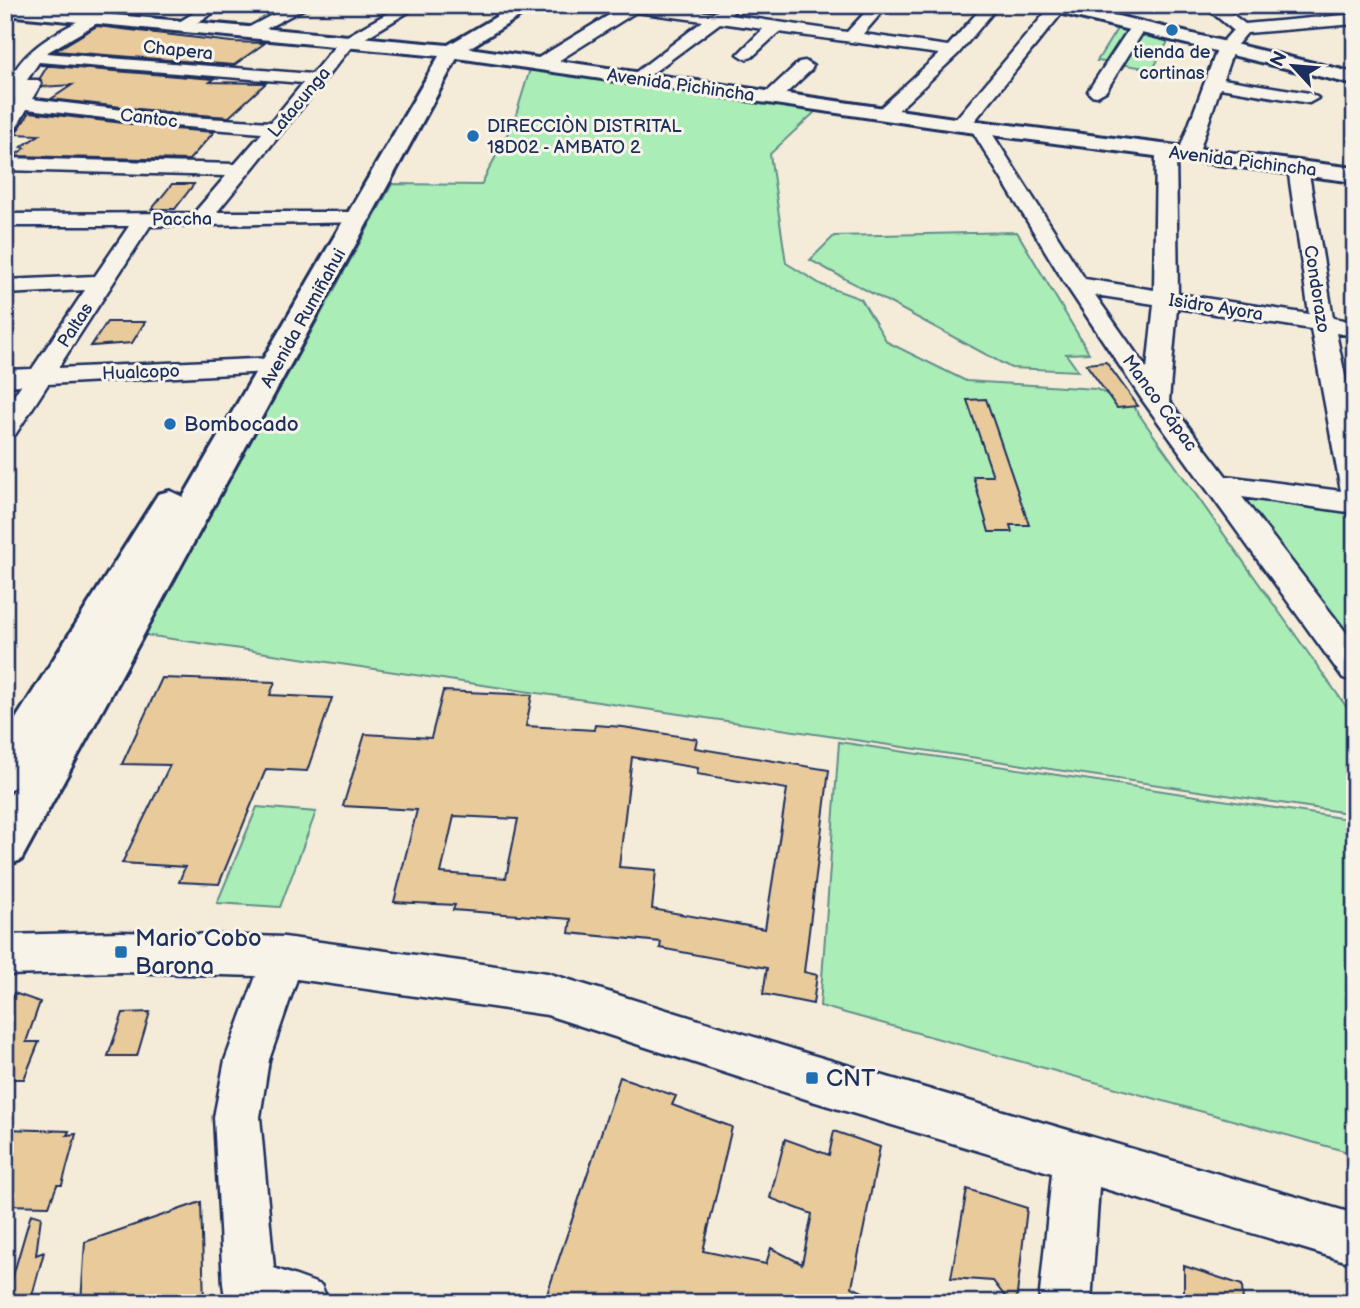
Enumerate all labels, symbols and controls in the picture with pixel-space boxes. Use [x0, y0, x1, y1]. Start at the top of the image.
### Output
marker: tienda de cortinas [1164, 22, 1180, 38]
north arrow [1258, 32, 1328, 102]
street label: Chapera [142, 36, 214, 65]
place label: tienda de cortinas [1134, 42, 1211, 84]
text: N [1266, 48, 1293, 71]
street label: Latacunga [264, 63, 335, 142]
street label: Avenida Pichincha [606, 65, 756, 106]
street label: Cantoc [119, 105, 179, 132]
place label: DIRECCIÒN DISTRITAL 18D02 - AMBATO 2 [487, 114, 682, 158]
marker: DIRECCIÒN DISTRITAL 18D02 - AMBATO 2 [465, 128, 481, 144]
street label: Avenida Pichincha [1168, 142, 1318, 181]
street label: Paccha [152, 208, 212, 231]
street label: Condorazo [1299, 244, 1334, 335]
street label: Avenida Rumiñahui [256, 245, 350, 391]
street label: Isidro Ayora [1167, 290, 1265, 325]
street label: Paltas [53, 299, 98, 351]
street label: Manco Cápac [1118, 351, 1202, 455]
street label: Hualcopo [102, 361, 180, 384]
place label: Bombocado [184, 412, 299, 437]
marker: Bombocado [162, 416, 178, 432]
place label: Mario Cobo Barona [135, 924, 262, 981]
marker: Mario Cobo Barona [113, 944, 129, 960]
place label: CNT [826, 1064, 876, 1093]
marker: CNT [804, 1070, 820, 1086]

